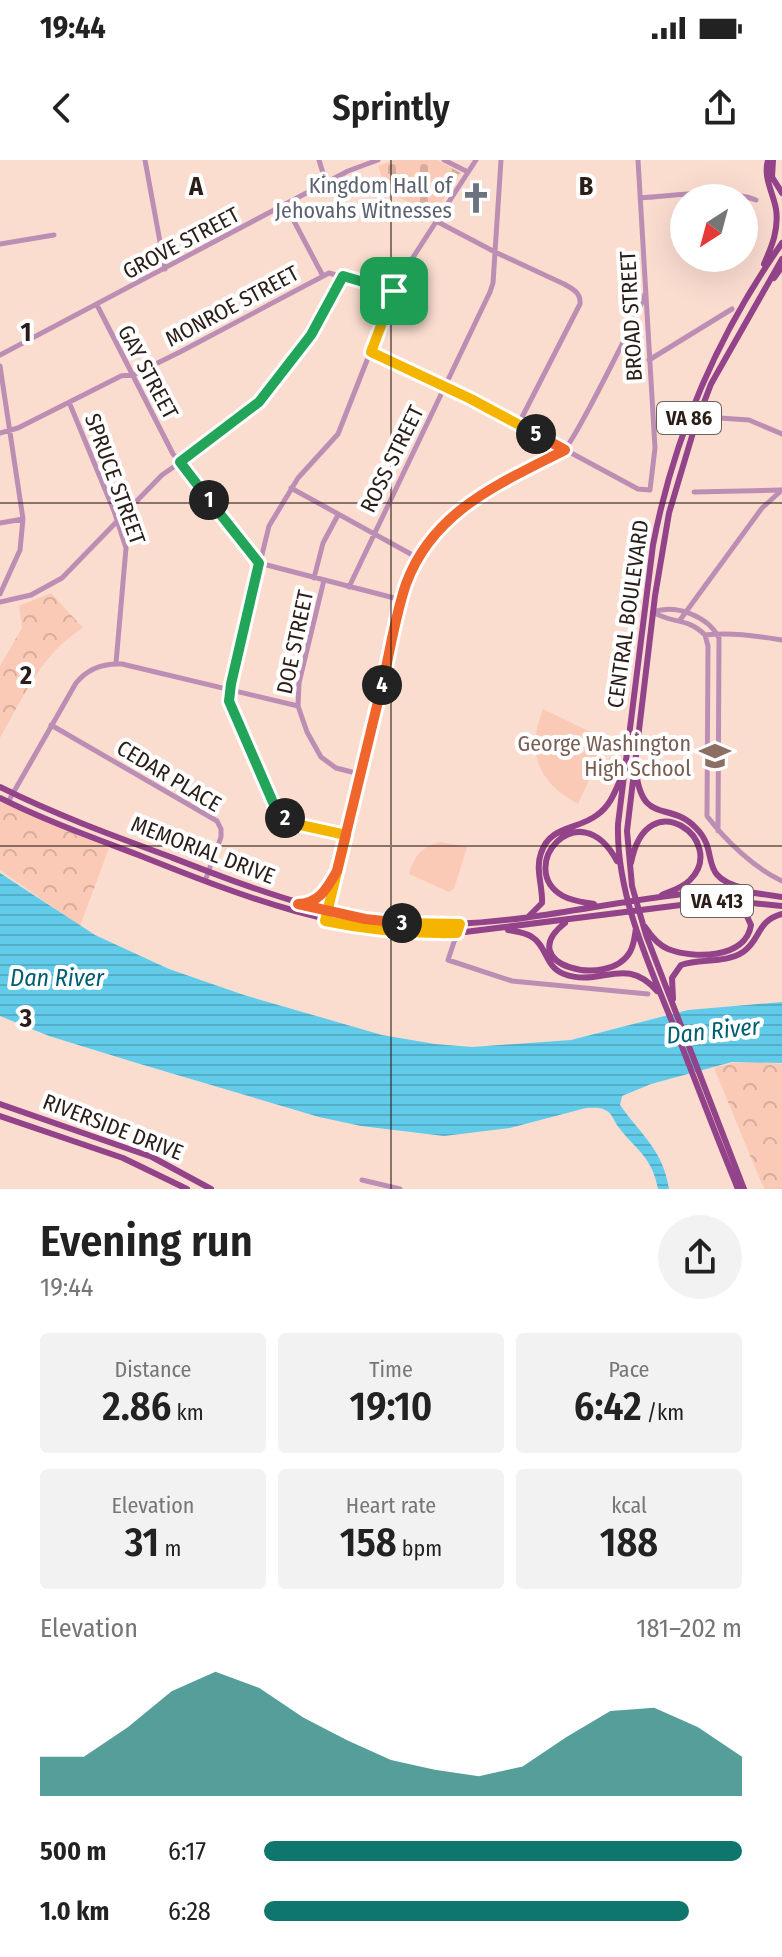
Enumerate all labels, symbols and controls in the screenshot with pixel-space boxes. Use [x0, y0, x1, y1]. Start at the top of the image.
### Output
text: 19:44 [40, 10, 106, 46]
icon: back [40, 86, 84, 130]
text: Sprintly [332, 86, 450, 130]
icon: share [698, 86, 742, 130]
text: A [188, 171, 204, 202]
text: B [579, 171, 594, 202]
place label: Kingdom Hall of Jehovahs Witnesses [275, 172, 453, 224]
church icon: Kingdom Hall of Jehovahs Witnesses [459, 181, 493, 215]
north arrow [670, 184, 758, 272]
map controls [670, 184, 758, 272]
street label: GROVE STREET [118, 201, 245, 285]
street label: BROAD STREET [614, 249, 648, 382]
pin [360, 257, 428, 325]
street label: MONROE STREET [161, 259, 304, 352]
icon: arrive [372, 269, 416, 313]
text: 1 [21, 317, 32, 348]
street label: GAY STREET [112, 320, 184, 424]
street label: ROSS STREET [354, 400, 430, 517]
road number: VA 86 [657, 402, 721, 434]
street label: SPRUCE STREET [79, 410, 151, 549]
pin: 5 [516, 414, 556, 454]
text: 5 [531, 420, 541, 447]
pin: 1 [189, 480, 229, 520]
text: 1 [204, 486, 214, 513]
street label: CENTRAL BOULEVARD [601, 518, 655, 710]
street label: DOE STREET [271, 587, 319, 696]
text: 2 [19, 660, 32, 691]
pin: 4 [362, 665, 402, 705]
text: 4 [376, 671, 388, 698]
place label: George Washington High School [518, 730, 691, 782]
street label: CEDAR PLACE [112, 734, 226, 818]
school or university icon: George Washington High School [698, 739, 732, 773]
pin: 2 [265, 798, 305, 838]
text: 2 [280, 804, 290, 831]
street label: MEMORIAL DRIVE [127, 810, 279, 890]
road number: VA 413 [681, 885, 753, 917]
pin: 3 [382, 903, 422, 943]
text: 3 [397, 909, 407, 936]
water label: Dan River [10, 964, 105, 992]
text: 3 [19, 1003, 32, 1034]
water label: Dan River [665, 1012, 762, 1050]
street label: RIVERSIDE DRIVE [39, 1088, 187, 1166]
text: Evening run [40, 1215, 253, 1268]
button: share [658, 1215, 742, 1299]
text: 19:44 [40, 1272, 93, 1303]
text: Distance [114, 1356, 192, 1383]
text: Time [369, 1356, 413, 1383]
text: Pace [608, 1356, 650, 1383]
text: 2.86 [102, 1383, 171, 1431]
text: 19:10 [350, 1383, 432, 1431]
text: 6:42 [574, 1383, 642, 1431]
text: km [171, 1399, 204, 1426]
text: /km [642, 1399, 684, 1426]
text: Elevation [112, 1492, 194, 1519]
text: Heart rate [346, 1492, 436, 1519]
text: kcal [611, 1492, 647, 1519]
text: 31 [125, 1519, 159, 1567]
text: 158 [340, 1519, 397, 1567]
text: 188 [600, 1519, 658, 1567]
text: m [159, 1535, 181, 1562]
text: bpm [397, 1535, 442, 1562]
text: Elevation [40, 1613, 138, 1644]
text: 181–202 m [636, 1613, 742, 1644]
text: 500 m [40, 1836, 106, 1867]
text: 6:17 [168, 1836, 206, 1867]
text: 1.0 km [40, 1896, 109, 1927]
text: 6:28 [168, 1896, 211, 1927]

